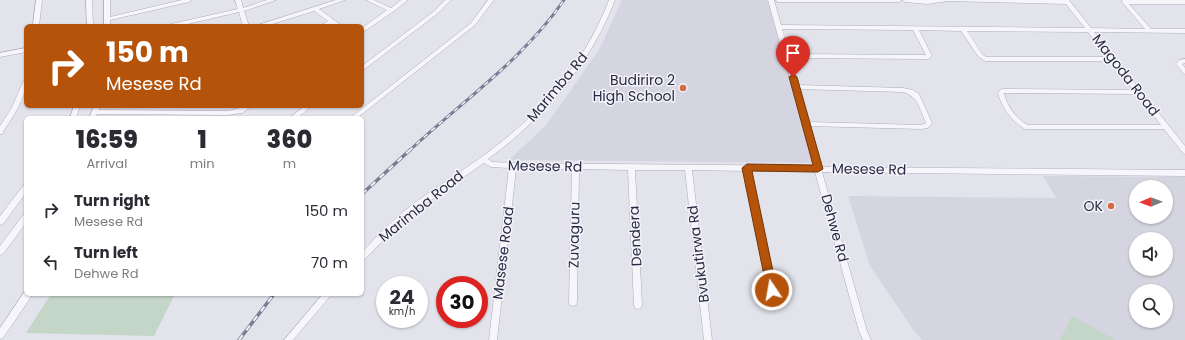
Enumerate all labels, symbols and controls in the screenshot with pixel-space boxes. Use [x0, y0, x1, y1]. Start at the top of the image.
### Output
street label: Magoda Road [1088, 30, 1164, 120]
text: 150 m [106, 33, 189, 72]
pin [776, 36, 810, 77]
icon: right [40, 40, 92, 92]
icon: arrive [782, 42, 804, 64]
street label: Marimba Rd [522, 48, 592, 126]
place label: Budiriro 2 High School [593, 70, 675, 106]
text: Mesese Rd [106, 71, 202, 96]
marker: Budiriro 2 High School [678, 83, 688, 93]
text: 16:59 [76, 123, 138, 156]
text: 1 [198, 123, 207, 156]
text: 360 [267, 123, 312, 156]
text: Arrival [86, 154, 127, 173]
text: min [190, 154, 215, 173]
text: m [283, 154, 296, 173]
street label: Mesese Rd [508, 155, 582, 177]
street label: Mesese Rd [832, 158, 906, 180]
street label: Marimba Road [374, 166, 468, 246]
north arrow [1129, 180, 1173, 224]
map controls [1129, 180, 1173, 328]
text: Turn right [74, 190, 150, 211]
street label: Dehwe Rd [816, 192, 854, 264]
place label: OK [1084, 196, 1104, 216]
icon: right [40, 199, 62, 221]
text: 150 m [305, 200, 348, 221]
marker: OK [1106, 201, 1116, 211]
street label: Zuvaguru [563, 202, 585, 268]
street label: Bvukutirwa Rd [682, 204, 714, 304]
street label: Masese Road [487, 205, 519, 301]
street label: Dendera [623, 205, 647, 267]
text: Mesese Rd [74, 212, 143, 231]
button: sound [1129, 232, 1173, 276]
text: Turn left [74, 242, 138, 263]
icon: left [40, 251, 62, 273]
text: 70 m [311, 252, 348, 273]
text: Dehwe Rd [74, 264, 138, 283]
position arrow [751, 269, 793, 311]
speed limit sign: 30 [436, 276, 488, 328]
text: 24 [390, 283, 414, 311]
button: search [1129, 284, 1173, 328]
text: km/h [389, 304, 415, 319]

